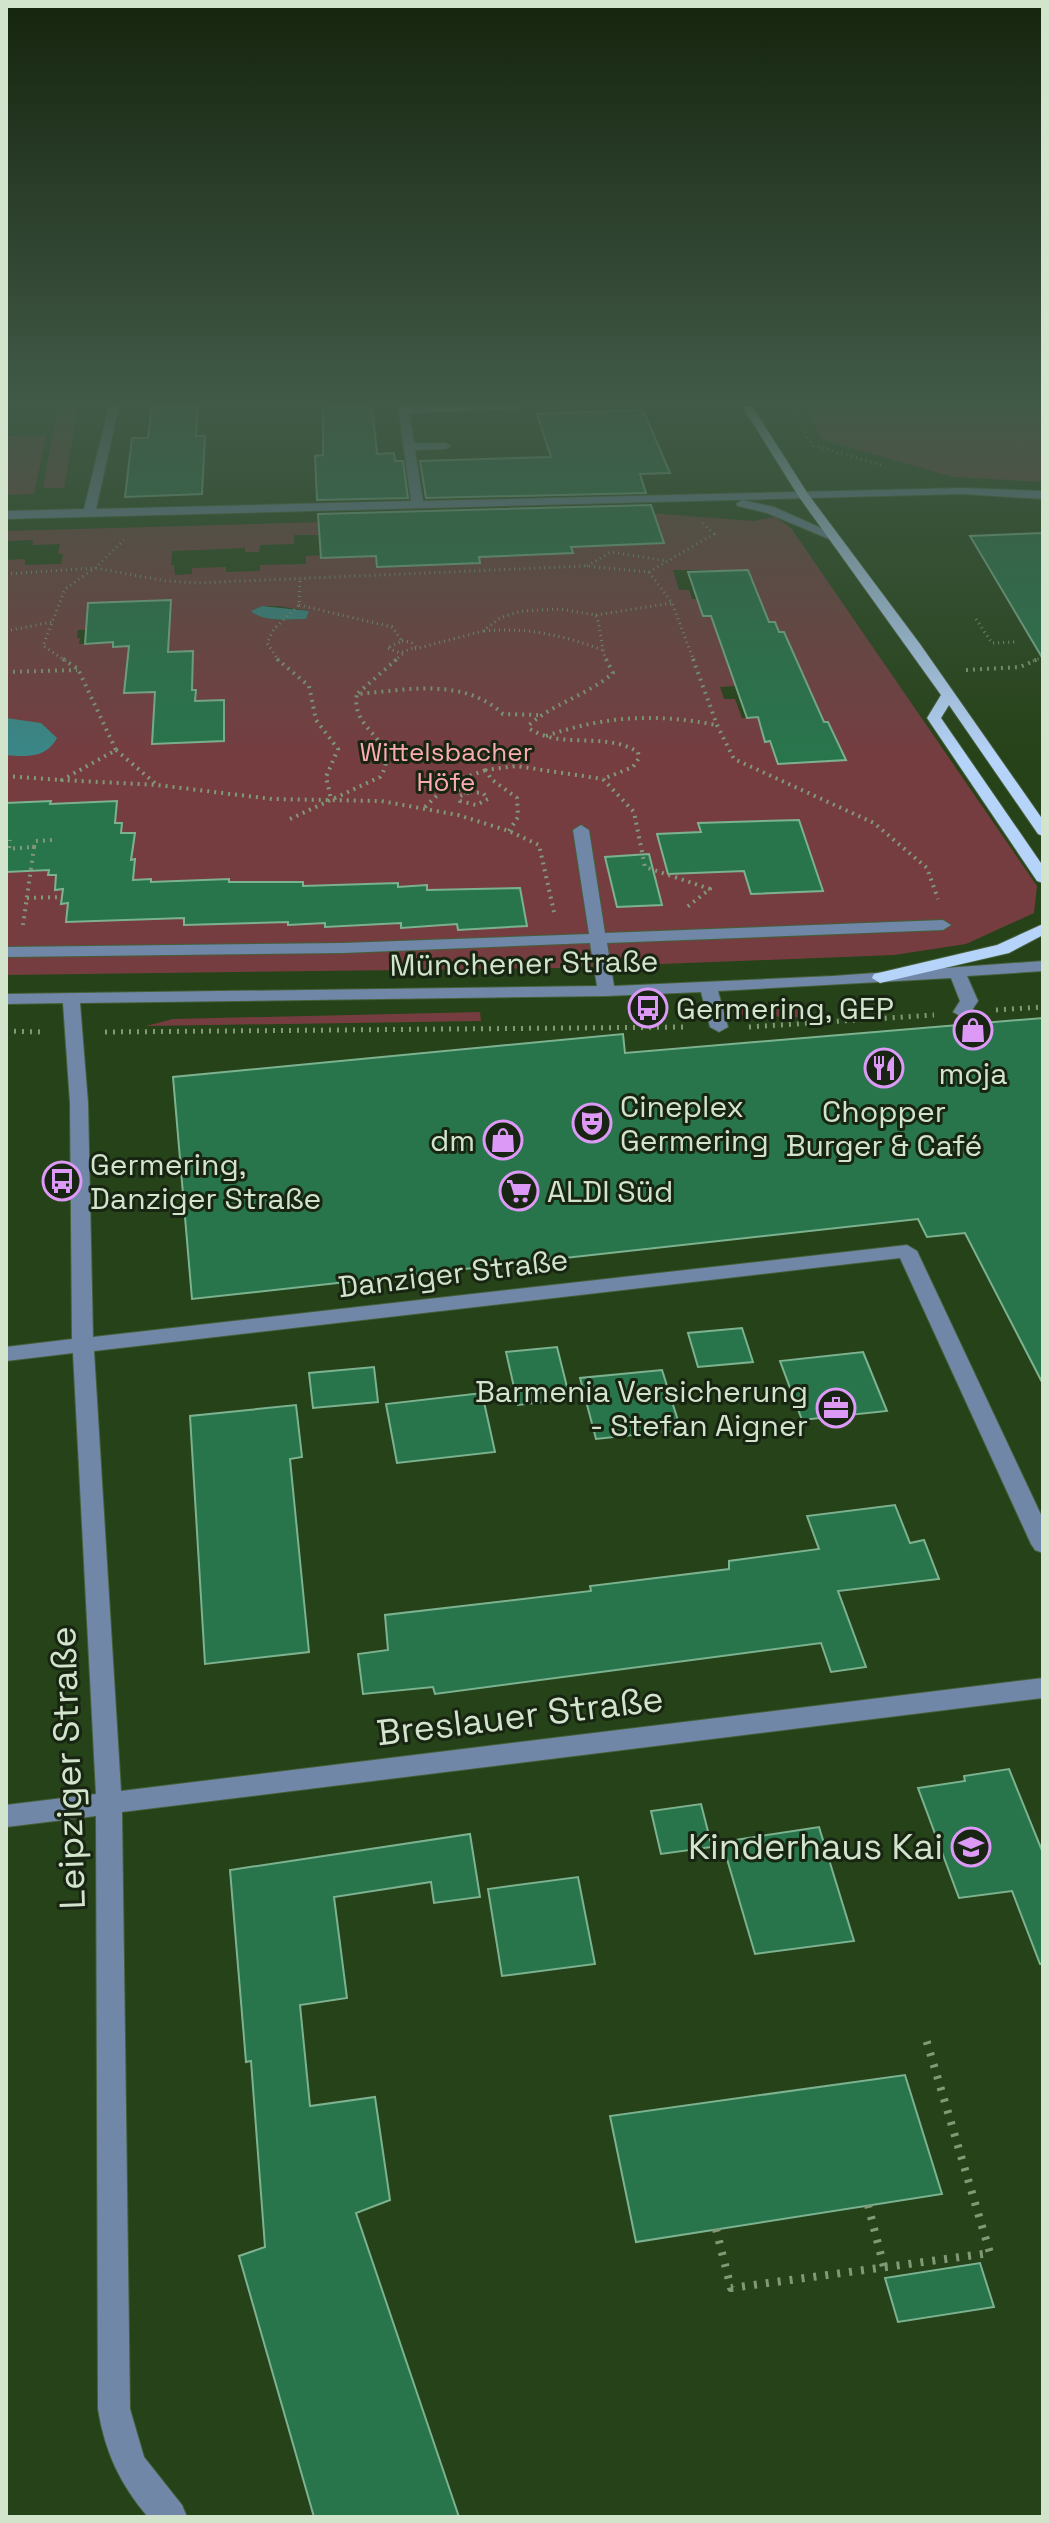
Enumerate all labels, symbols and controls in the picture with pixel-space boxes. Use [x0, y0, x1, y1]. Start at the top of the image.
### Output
park label: Wittelsbacher Höfe [360, 735, 532, 799]
street label: Münchener Straße [389, 941, 659, 985]
bus stop icon: Germering, GEP [627, 987, 669, 1029]
place label: Germering, GEP [676, 989, 894, 1028]
shop icon: moja [952, 1009, 994, 1051]
restaurant icon: Chopper Burger & Café [863, 1047, 905, 1089]
place label: moja [939, 1054, 1008, 1093]
place label: Cineplex Germering [620, 1087, 769, 1160]
place label: Chopper Burger & Café [786, 1092, 982, 1165]
theatre icon: Cineplex Germering [571, 1102, 613, 1144]
shop icon: dm [482, 1119, 524, 1161]
place label: dm [430, 1121, 475, 1160]
place label: Germering, Danziger Straße [90, 1145, 321, 1218]
bus stop icon: Germering, Danziger Straße [41, 1160, 83, 1202]
supermarket icon: ALDI Süd [498, 1170, 540, 1212]
place label: ALDI Süd [547, 1172, 673, 1211]
street label: Danziger Straße [336, 1240, 570, 1306]
place label: Barmenia Versicherung - Stefan Aigner [475, 1372, 808, 1445]
office icon: Barmenia Versicherung - Stefan Aigner [815, 1387, 857, 1429]
street label: Leipziger Straße [40, 1626, 96, 1910]
street label: Breslauer Straße [374, 1676, 666, 1756]
place label: Kinderhaus Kai [688, 1824, 943, 1870]
school or university icon: Kinderhaus Kai [950, 1826, 992, 1868]

